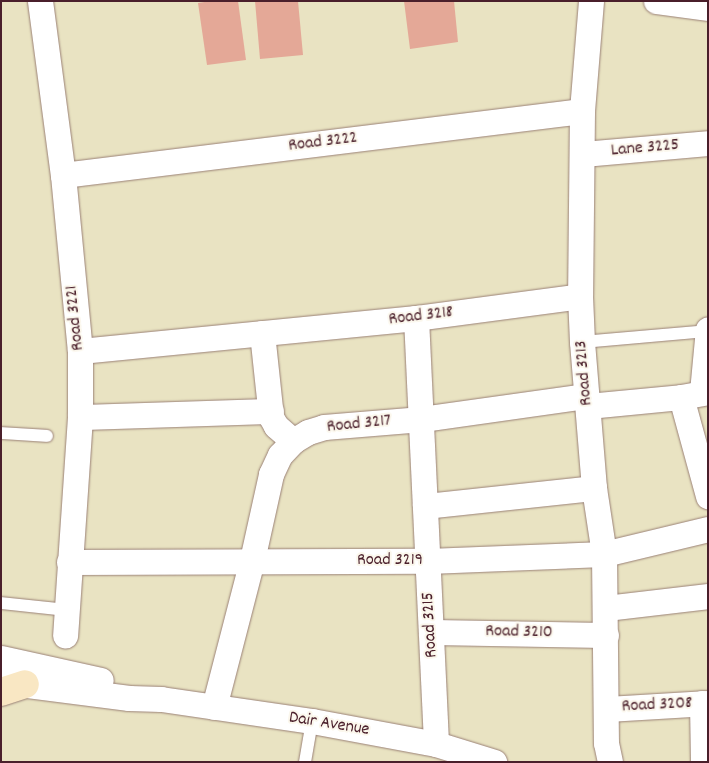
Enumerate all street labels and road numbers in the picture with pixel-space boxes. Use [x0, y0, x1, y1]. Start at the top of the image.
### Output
street label: Road 3222 [287, 128, 359, 158]
street label: Lane 3225 [610, 135, 680, 163]
street label: Road 3221 [62, 284, 90, 352]
street label: Road 3218 [388, 302, 454, 332]
street label: Road 3213 [571, 339, 599, 407]
street label: Road 3217 [326, 411, 392, 439]
street label: Road 3219 [357, 550, 423, 572]
street label: Road 3215 [418, 592, 444, 658]
street label: Road 3210 [485, 622, 553, 644]
street label: Road 3208 [621, 693, 693, 719]
street label: Dair Avenue [287, 708, 371, 742]

